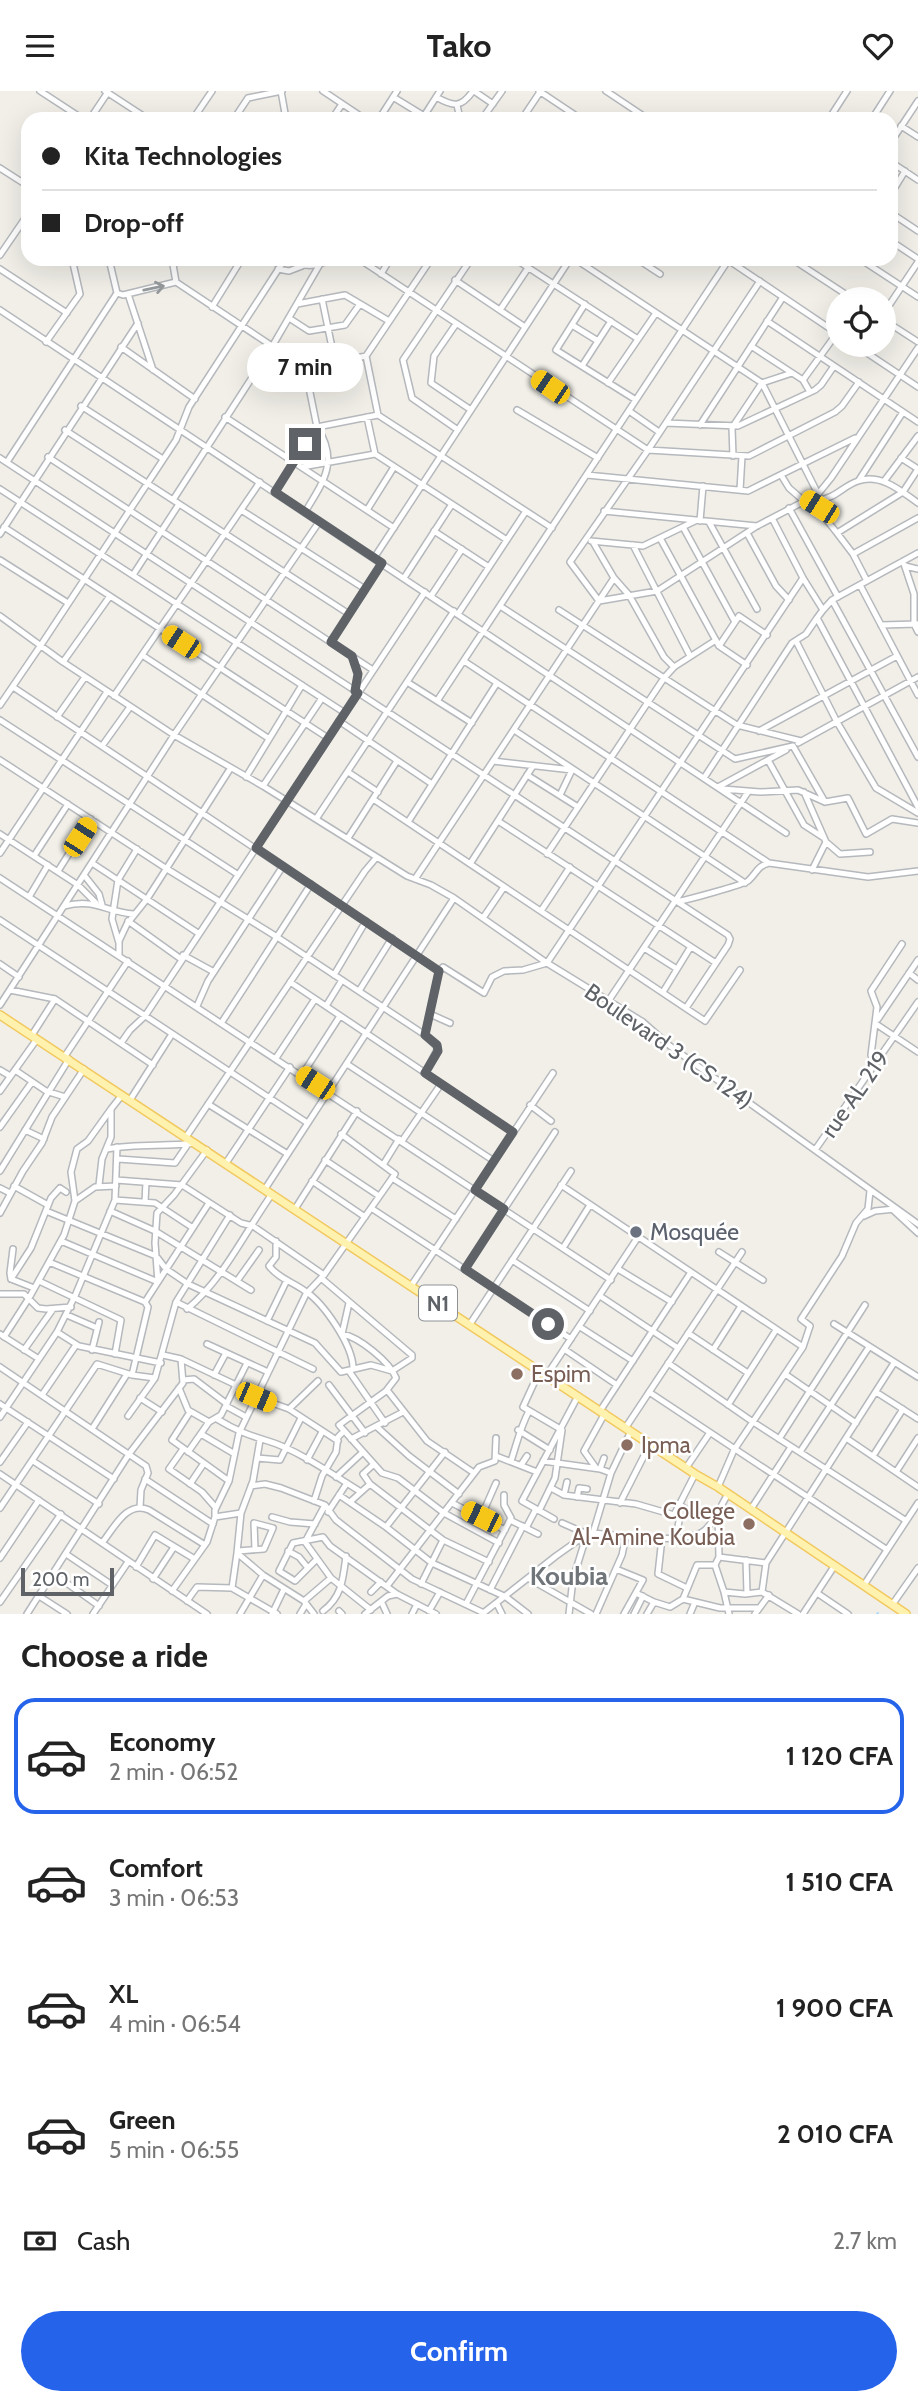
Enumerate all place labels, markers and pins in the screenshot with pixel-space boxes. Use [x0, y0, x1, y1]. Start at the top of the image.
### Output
place label: Mosquée [650, 1218, 739, 1246]
marker: Mosquée [628, 1224, 644, 1240]
place label: Espim [531, 1360, 591, 1388]
marker: Espim [509, 1366, 525, 1382]
place label: Ipma [641, 1431, 691, 1459]
marker: Ipma [619, 1437, 635, 1453]
place label: College Al-Amine Koubia [571, 1497, 735, 1551]
marker: College Al-Amine Koubia [741, 1516, 757, 1532]

